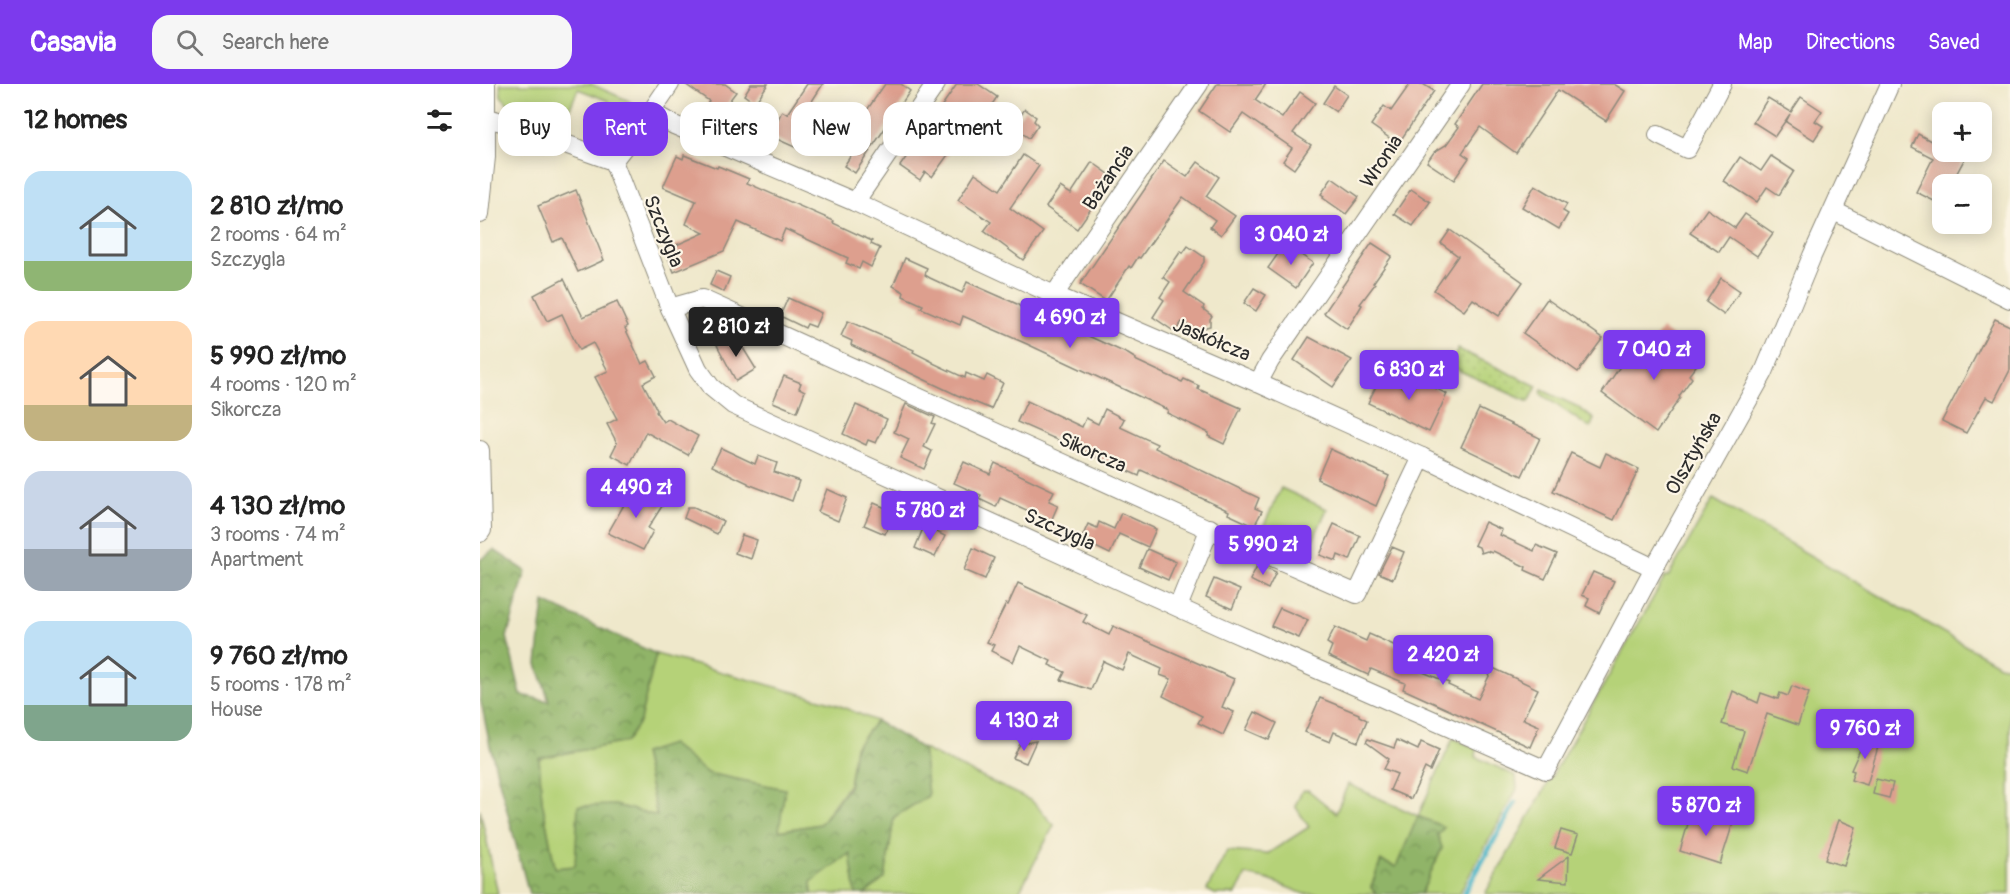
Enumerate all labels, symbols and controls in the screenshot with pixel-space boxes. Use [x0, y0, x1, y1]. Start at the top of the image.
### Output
search box [152, 15, 572, 69]
text: Casavia [30, 25, 116, 60]
icon: search [173, 26, 206, 59]
text: Search here [221, 28, 329, 56]
text: Map [1738, 29, 1773, 56]
text: Directions [1806, 29, 1895, 56]
text: Saved [1928, 29, 1980, 56]
chip: Buy [498, 102, 571, 156]
chip: Rent [583, 102, 668, 156]
chip: Filters [680, 102, 779, 156]
chip: New [791, 102, 871, 156]
chip: Apartment [883, 102, 1023, 156]
map controls [1932, 102, 1992, 234]
button: + [1932, 102, 1992, 162]
text: 12 homes [24, 104, 127, 136]
icon: filters [423, 104, 456, 137]
street label: Wronia [1355, 130, 1408, 193]
street label: Bażancia [1077, 140, 1139, 215]
button: − [1932, 174, 1992, 234]
text: 2 810 zł/mo [210, 190, 343, 222]
street label: Szczygla [638, 192, 689, 271]
icon: home [72, 195, 144, 267]
pin: 3 040 zł [1229, 215, 1353, 266]
text: 2 rooms · 64 m² [210, 222, 347, 247]
text: 3 040 zł [1254, 222, 1328, 247]
text: Szczygla [210, 247, 285, 272]
pin: 4 690 zł [1008, 298, 1132, 349]
text: 4 690 zł [1034, 305, 1106, 330]
pin: 2 810 zł [674, 307, 798, 358]
street label: Jaskółcza [1169, 312, 1254, 367]
text: 2 810 zł [703, 314, 769, 339]
pin: 7 040 zł [1592, 330, 1716, 381]
text: 7 040 zł [1617, 337, 1691, 362]
text: 5 990 zł/mo [210, 340, 346, 372]
icon: home [72, 345, 144, 417]
pin: 6 830 zł [1347, 350, 1471, 401]
text: 6 830 zł [1374, 357, 1444, 382]
text: 4 rooms · 120 m² [210, 372, 357, 397]
text: Sikorcza [210, 397, 281, 422]
street label: Olsztyńska [1660, 407, 1727, 499]
street label: Sikorcza [1055, 427, 1130, 478]
pin: 4 490 zł [574, 468, 698, 519]
text: 4 490 zł [600, 475, 672, 500]
text: 4 130 zł/mo [210, 490, 345, 522]
pin: 5 780 zł [868, 491, 992, 542]
icon: home [72, 495, 144, 567]
text: 5 780 zł [895, 498, 965, 523]
street label: Szczygla [1020, 503, 1099, 556]
text: 3 rooms · 74 m² [210, 522, 346, 547]
pin: 5 990 zł [1201, 525, 1325, 576]
text: 5 990 zł [1228, 532, 1298, 557]
text: Apartment [210, 547, 303, 572]
pin: 2 420 zł [1381, 635, 1505, 686]
text: 9 760 zł/mo [210, 640, 348, 672]
text: 2 420 zł [1407, 642, 1479, 667]
icon: home [72, 645, 144, 717]
text: 5 rooms · 178 m² [210, 672, 352, 697]
text: House [210, 697, 262, 722]
pin: 4 130 zł [962, 701, 1086, 752]
text: 4 130 zł [990, 708, 1058, 733]
pin: 9 760 zł [1803, 709, 1927, 760]
text: 9 760 zł [1830, 716, 1900, 741]
pin: 5 870 zł [1644, 786, 1768, 837]
text: 5 870 zł [1671, 793, 1741, 818]

